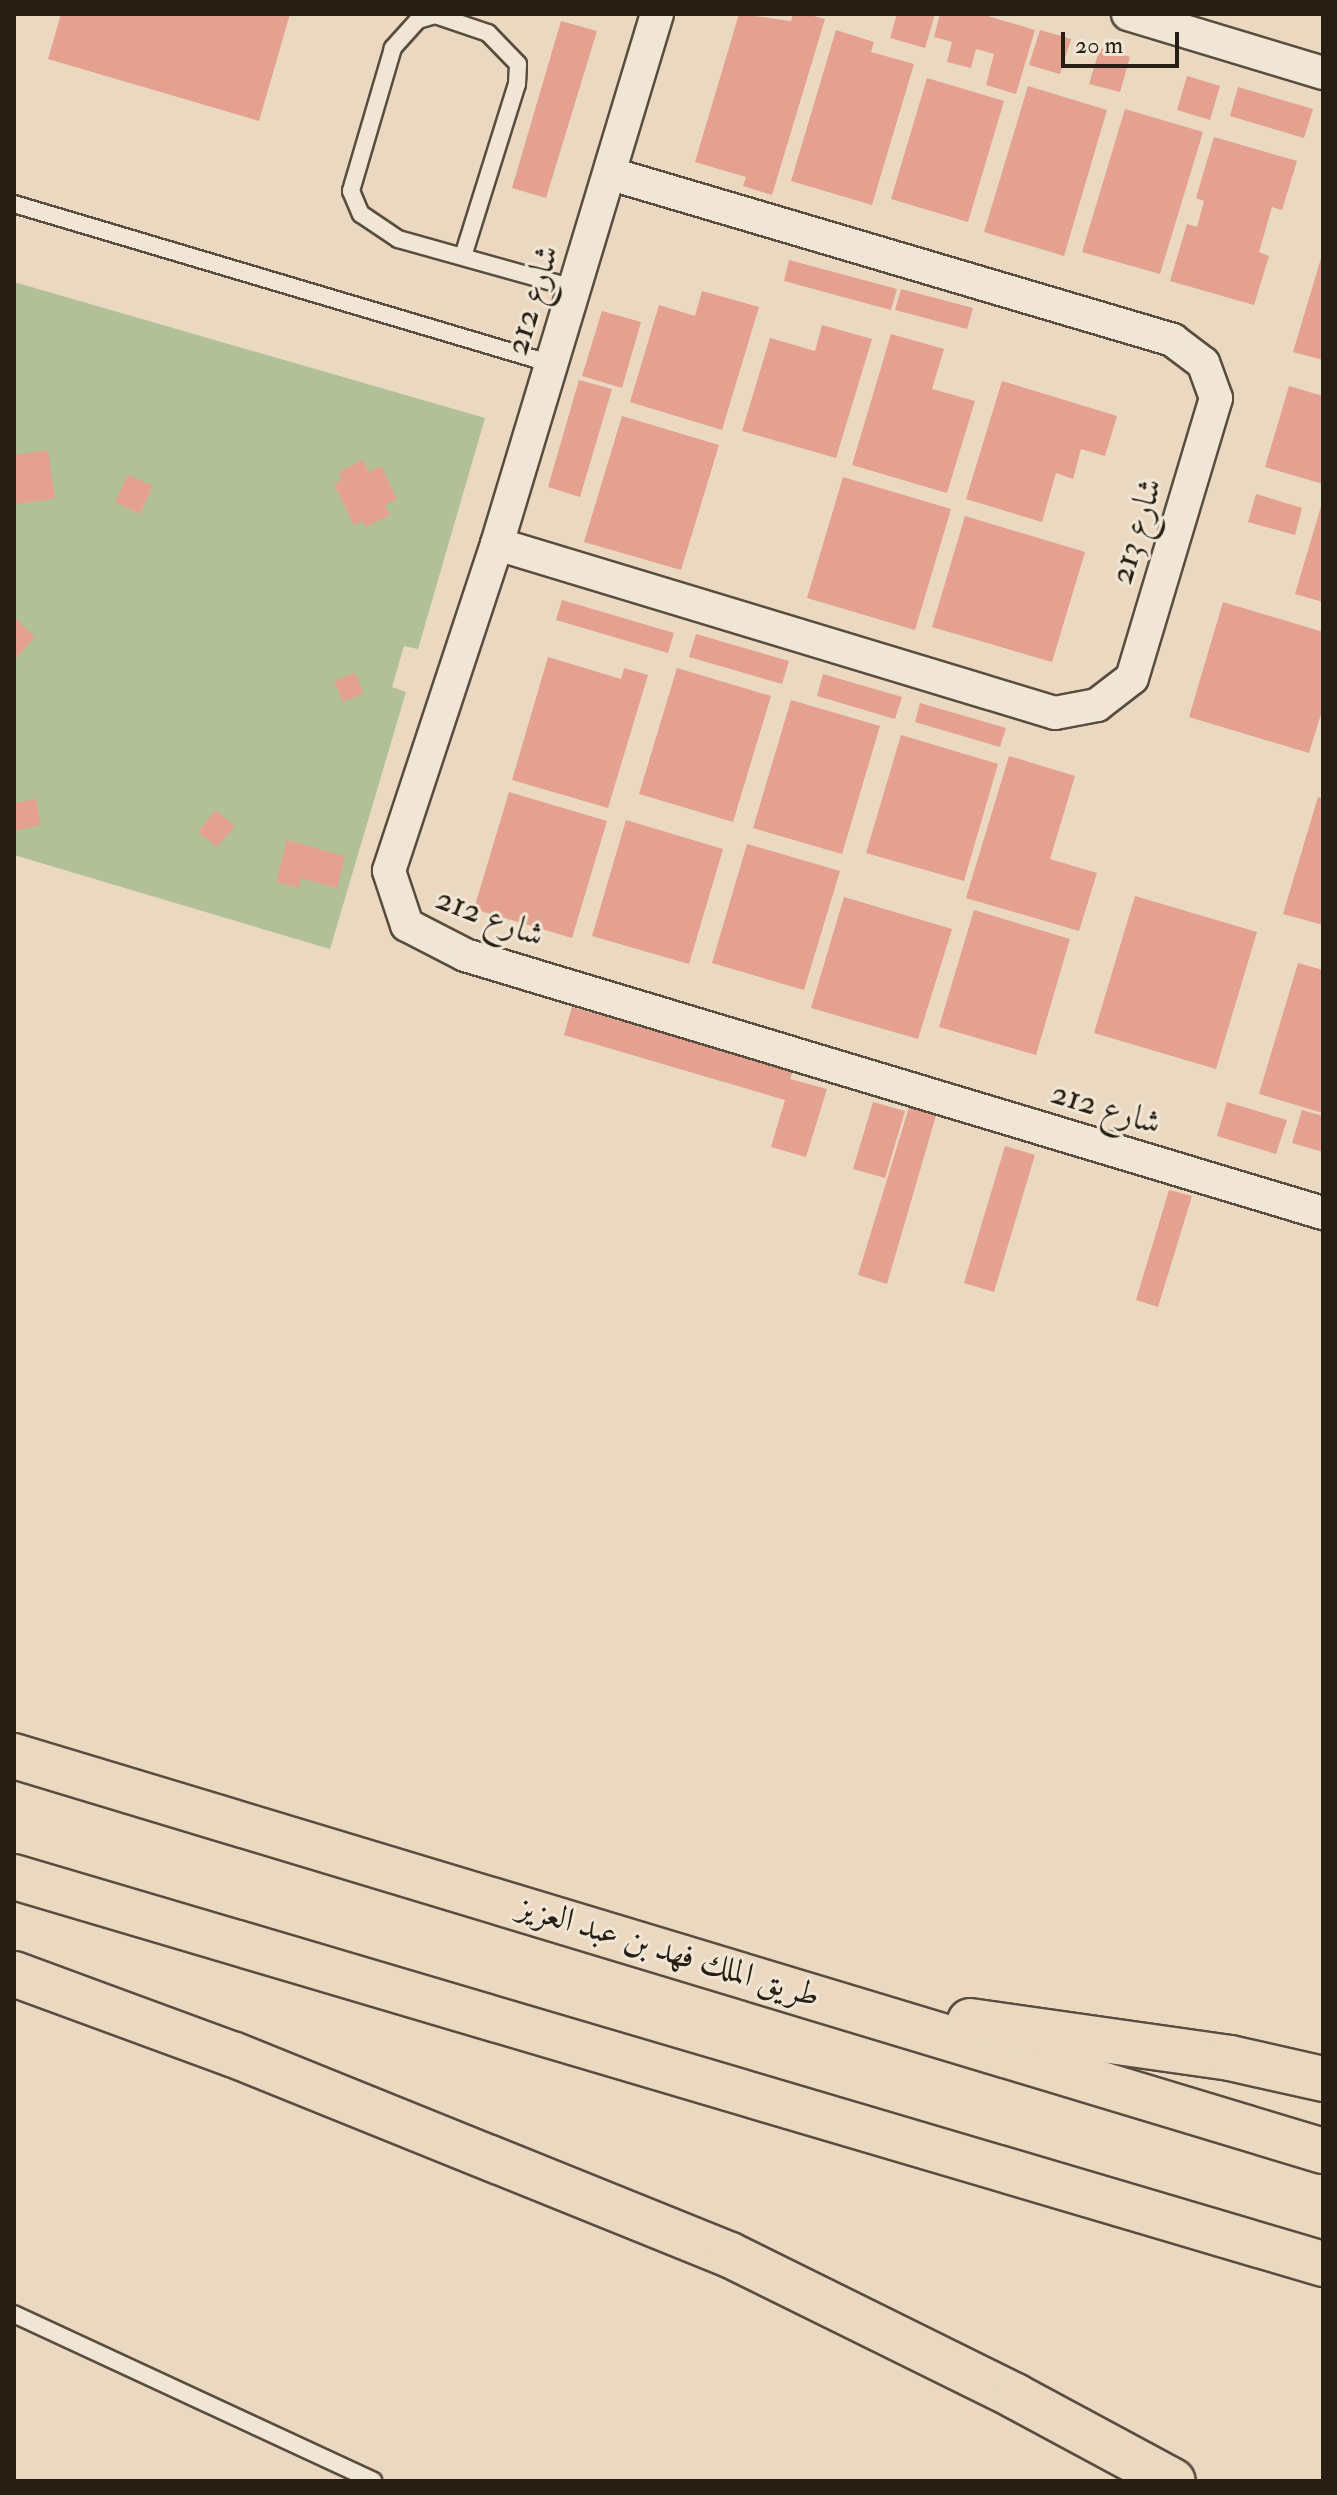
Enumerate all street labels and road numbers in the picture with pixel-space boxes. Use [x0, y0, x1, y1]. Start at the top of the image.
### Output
street label: شارع 212 [496, 240, 568, 360]
street label: شارع 213 [1101, 473, 1171, 589]
street label: شارع 212 [430, 878, 550, 956]
street label: شارع 212 [1046, 1072, 1166, 1144]
street label: طريق الملك فهد بن عبد العزيز [513, 1886, 825, 2016]

